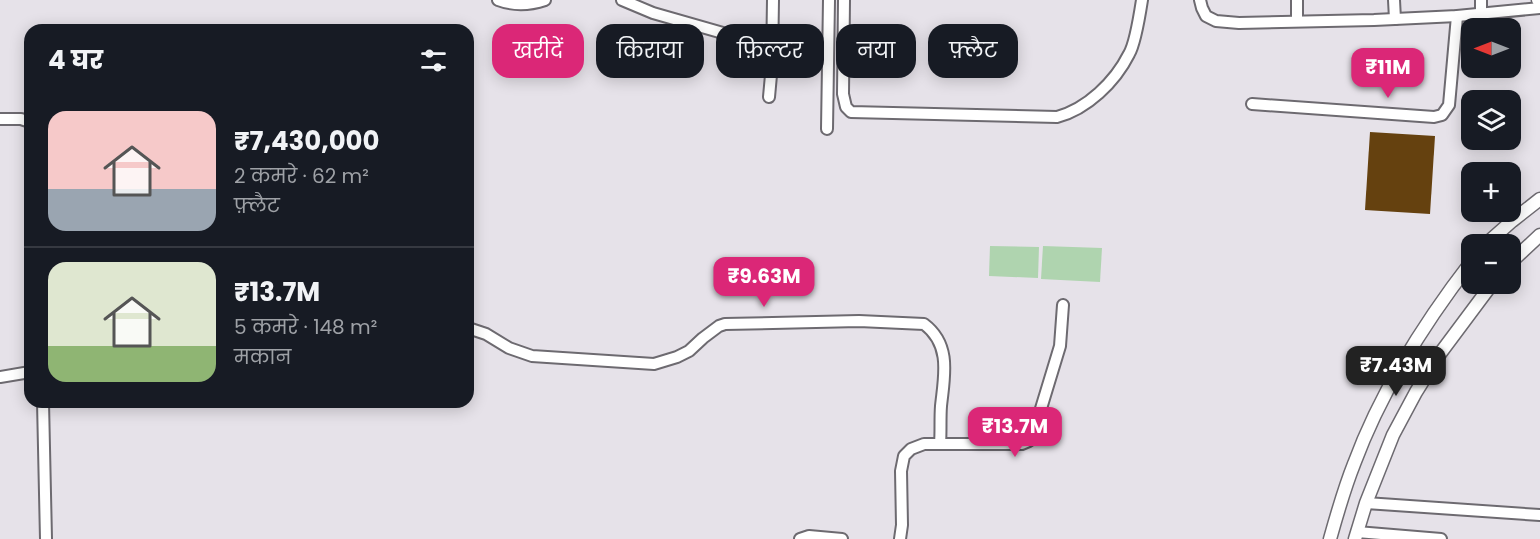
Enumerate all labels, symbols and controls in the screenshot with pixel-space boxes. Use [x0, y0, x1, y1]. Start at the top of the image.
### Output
north arrow [1461, 18, 1521, 78]
map controls [1461, 18, 1521, 294]
chip: खरीदें [492, 24, 584, 78]
chip: किराया [596, 24, 704, 78]
chip: फ़िल्टर [716, 24, 824, 78]
chip: नया [836, 24, 916, 78]
chip: फ़्लैट [928, 24, 1018, 78]
text: 4 घर [48, 42, 103, 78]
icon: filters [417, 44, 450, 77]
pin: ₹11M [1352, 48, 1424, 99]
text: ₹11M [1365, 53, 1411, 81]
button: layers [1461, 90, 1521, 150]
text: ₹7,430,000 [234, 123, 380, 159]
icon: home [96, 135, 168, 207]
text: 2 कमरे · 62 m² [234, 162, 369, 190]
button: + [1461, 162, 1521, 222]
text: फ़्लैट [234, 192, 280, 220]
button: − [1461, 234, 1521, 294]
pin: ₹9.63M [715, 257, 813, 308]
text: ₹9.63M [727, 262, 801, 290]
text: ₹13.7M [234, 274, 320, 310]
icon: home [96, 286, 168, 358]
text: 5 कमरे · 148 m² [234, 313, 377, 341]
text: मकान [234, 343, 291, 371]
pin: ₹7.43M [1347, 346, 1445, 397]
text: ₹7.43M [1360, 351, 1432, 379]
pin: ₹13.7M [966, 407, 1064, 458]
text: ₹13.7M [982, 412, 1048, 440]

